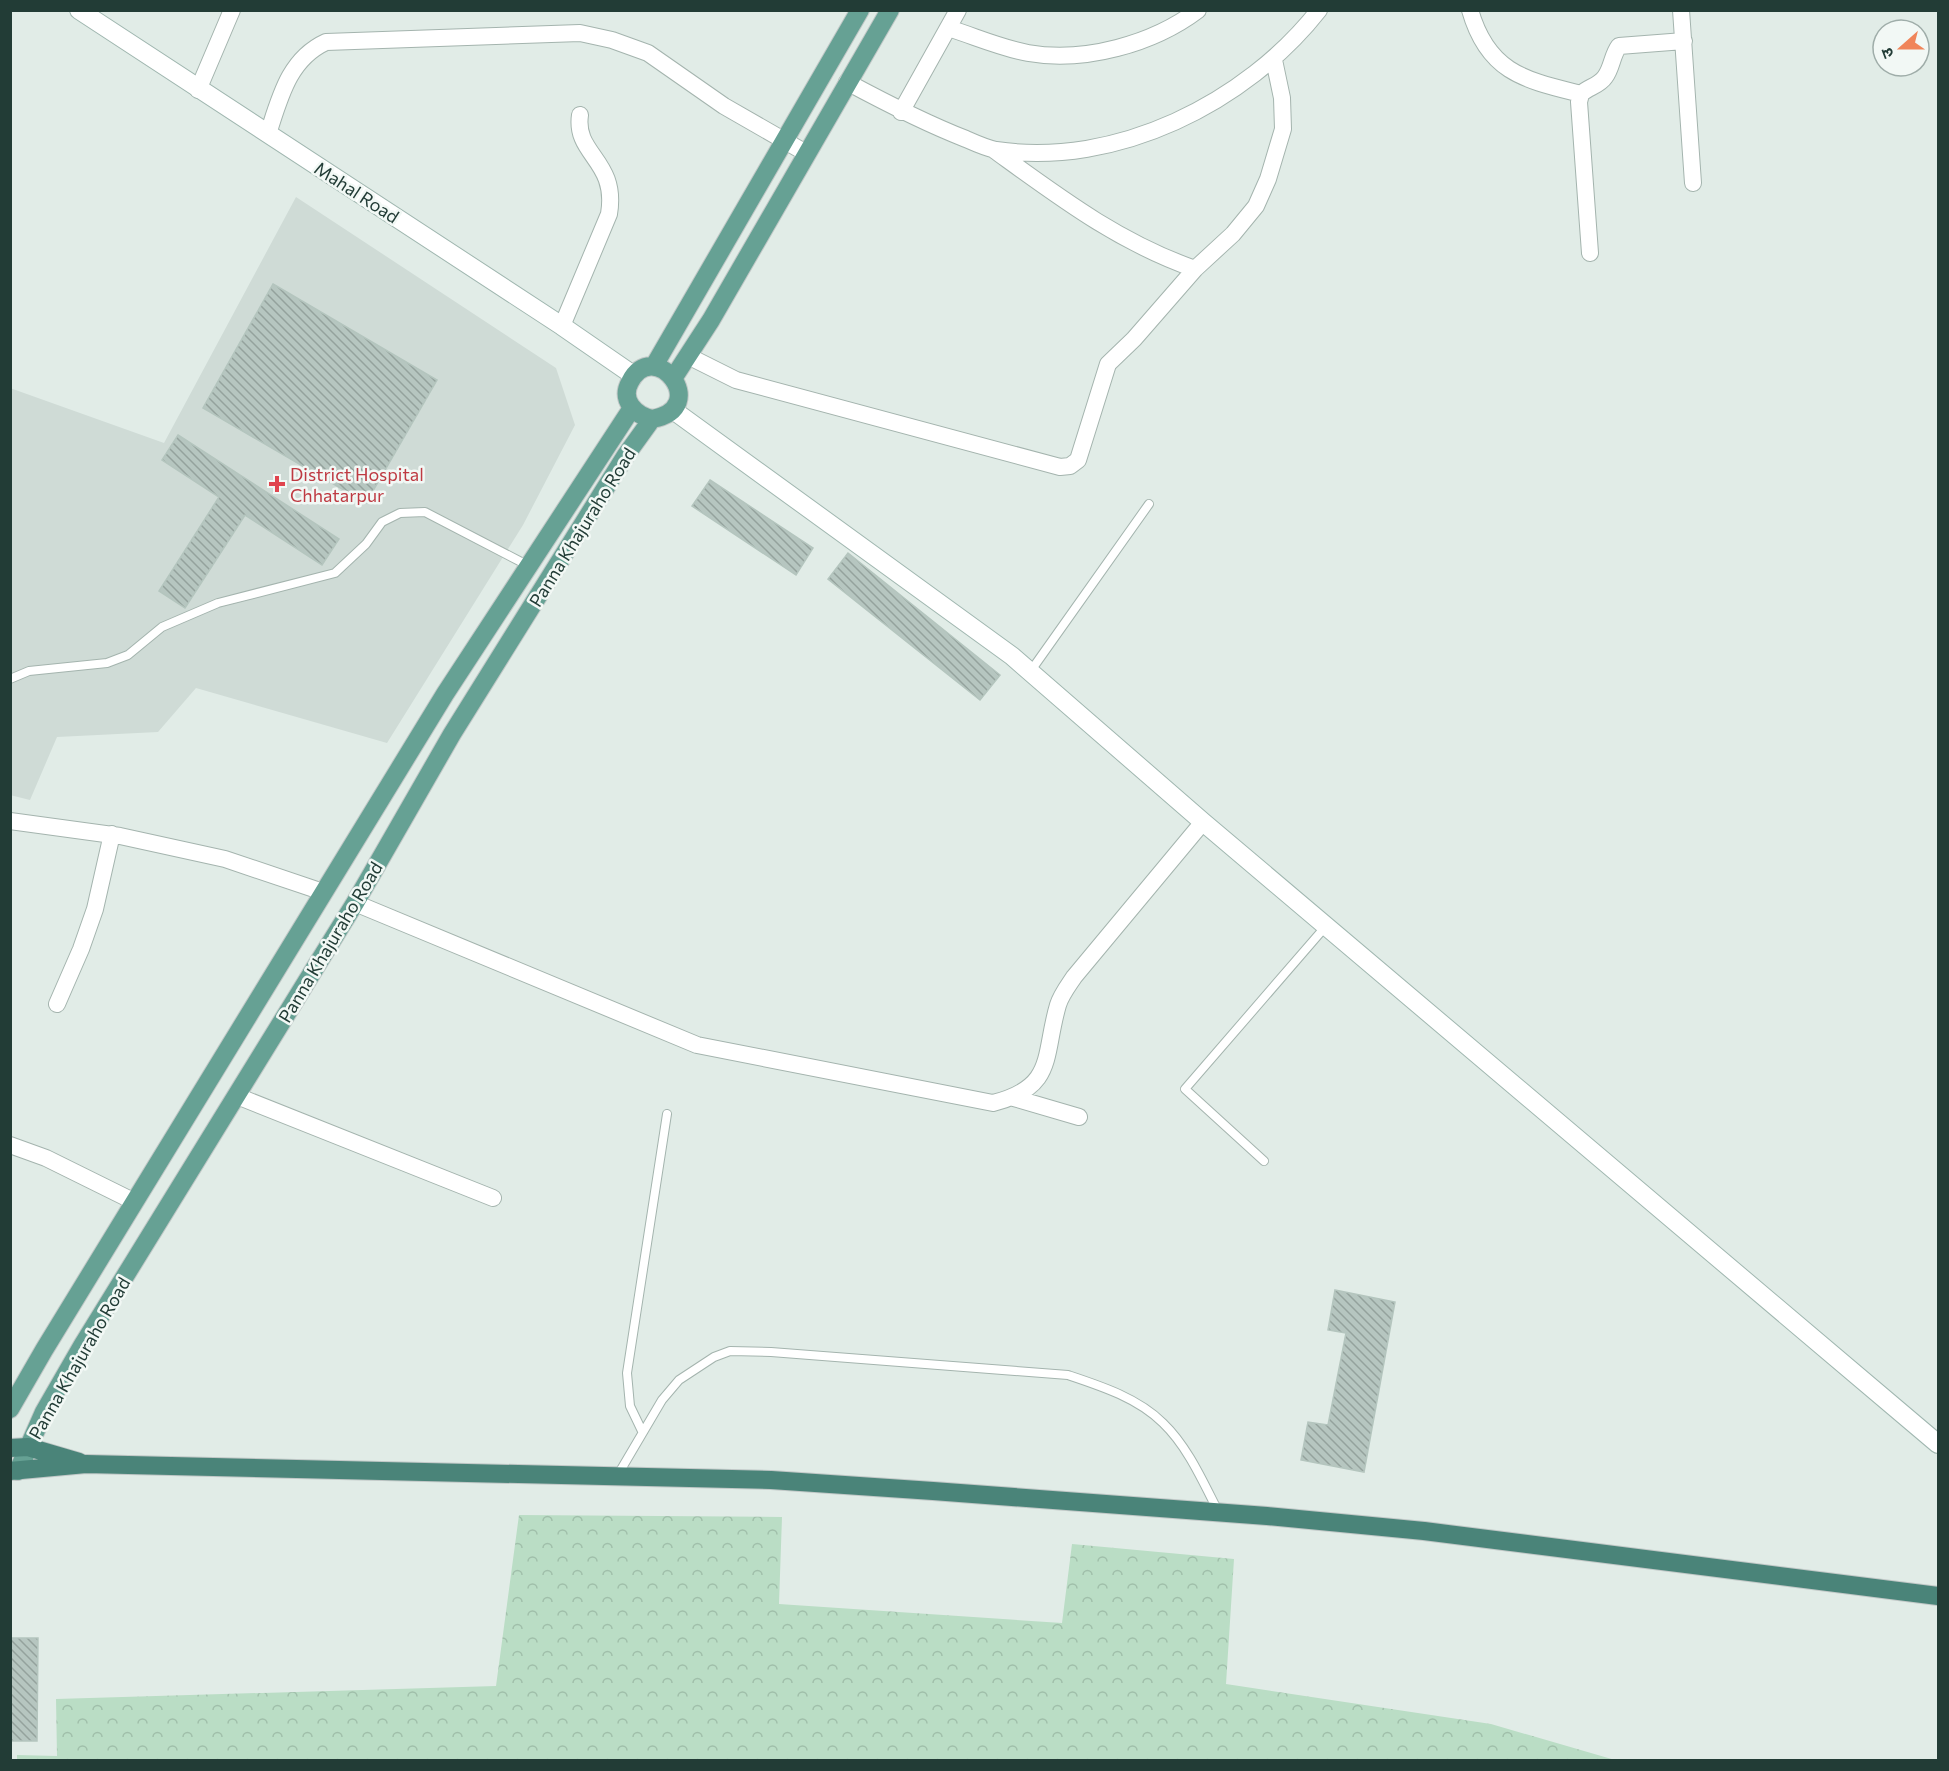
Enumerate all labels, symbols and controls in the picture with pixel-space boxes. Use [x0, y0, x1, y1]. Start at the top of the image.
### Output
north arrow [1871, 18, 1931, 78]
text: उ [1876, 45, 1897, 61]
street label: Mahal Road [311, 157, 403, 227]
street label: Panna Khajuraho Road [524, 443, 640, 611]
place label: District Hospital Chhatarpur [290, 463, 424, 506]
marker: District Hospital Chhatarpur [268, 475, 286, 493]
street label: Panna Khajuraho Road [273, 858, 387, 1026]
street label: Panna Khajuraho Road [24, 1273, 134, 1443]

